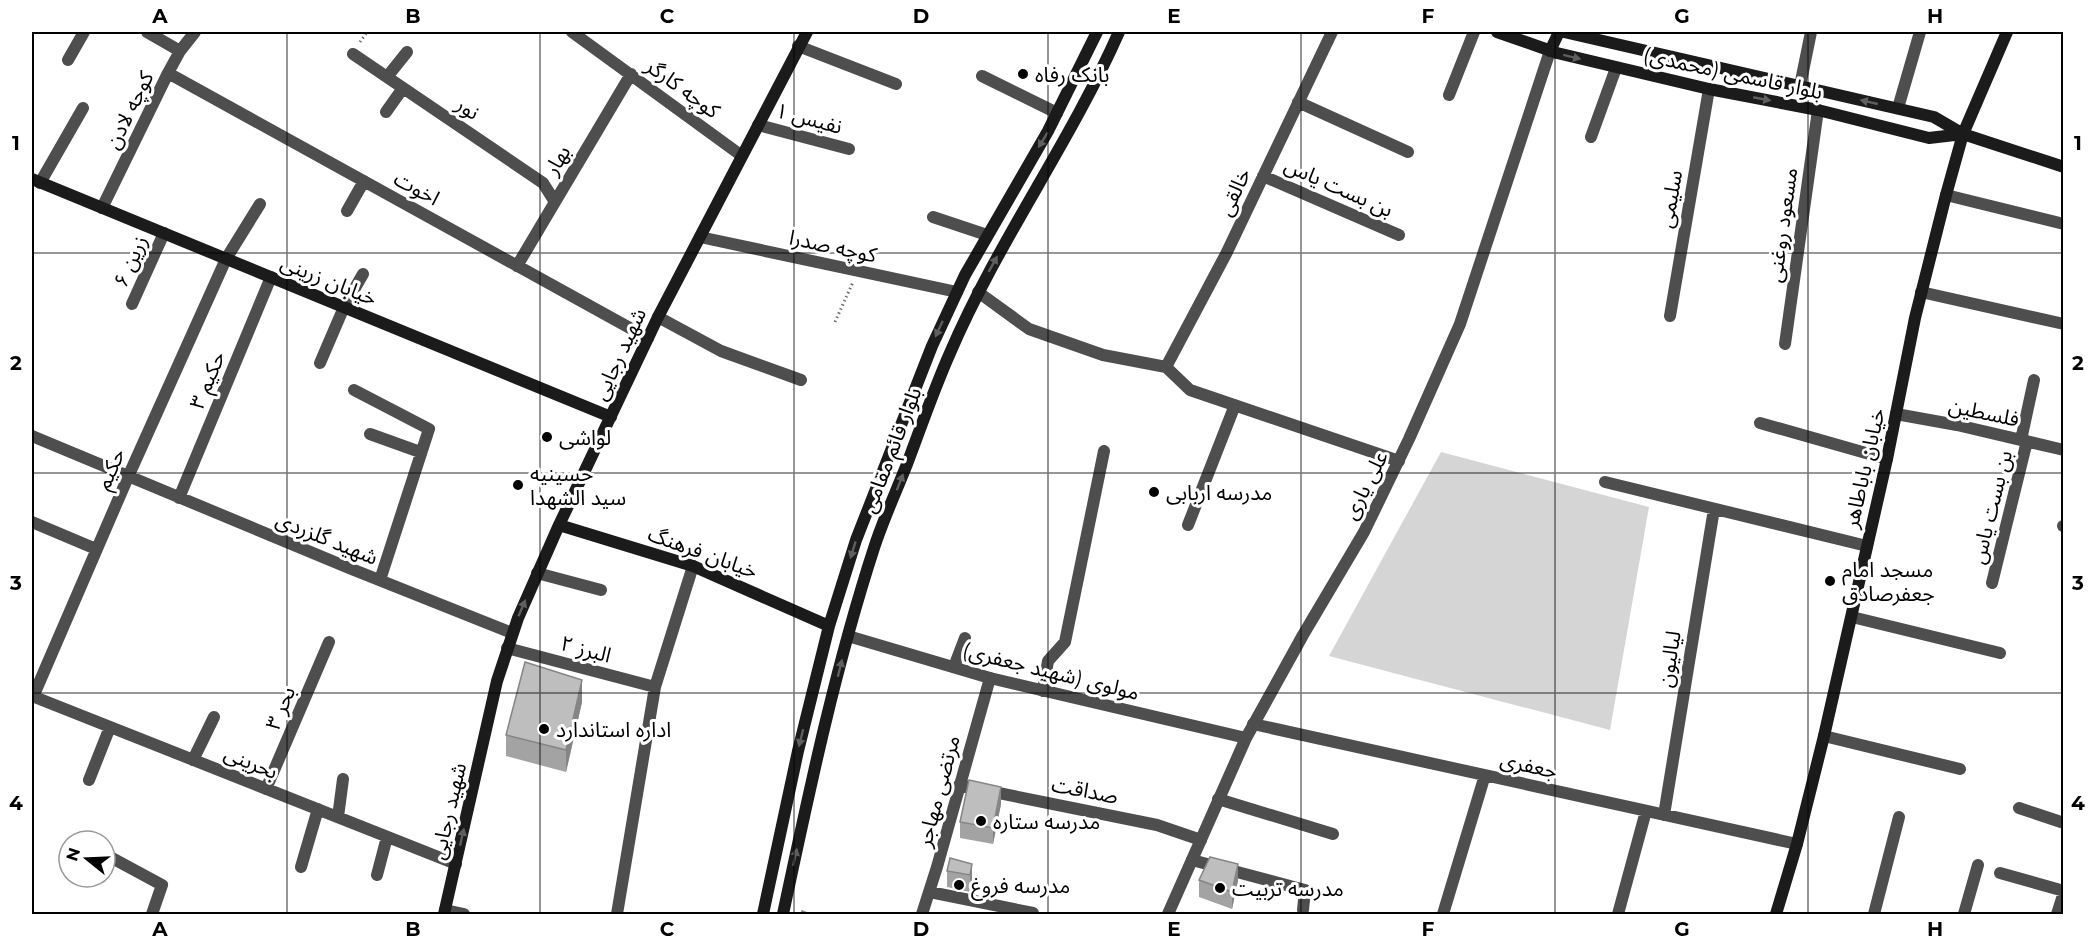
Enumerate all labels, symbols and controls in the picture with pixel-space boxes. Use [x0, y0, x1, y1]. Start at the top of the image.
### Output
text: A [151, 4, 168, 28]
text: B [405, 4, 421, 28]
text: C [660, 4, 675, 28]
text: D [913, 4, 929, 28]
text: E [1167, 4, 1181, 28]
text: F [1422, 4, 1435, 28]
text: G [1674, 4, 1690, 28]
text: H [1927, 4, 1943, 28]
street label: بلوار قاسمی (محمدی) [1641, 42, 1825, 104]
street label: کوچه کارگر [640, 52, 725, 124]
one-way arrow [1563, 53, 1581, 63]
place label: بانک رفاه [1035, 62, 1109, 87]
street label: کوچه لادن [100, 67, 160, 153]
marker: بانک رفاه [1016, 67, 1030, 81]
street label: نور [451, 91, 485, 125]
one-way arrow [1753, 95, 1772, 105]
one-way arrow [1860, 96, 1878, 106]
street label: نفیس ‍۱ [773, 97, 845, 139]
text: 1 [12, 131, 20, 155]
text: 1 [2074, 131, 2082, 155]
one-way arrow [1037, 132, 1048, 148]
street label: بهار [538, 141, 575, 180]
street label: بن بست یاس [1281, 152, 1397, 222]
street label: خالقی [1212, 164, 1256, 220]
street label: اخوت [390, 165, 444, 211]
street label: مسعود روغنی [1762, 166, 1802, 284]
street label: سلیمی [1653, 168, 1687, 230]
street label: کوچه صدرا [787, 225, 879, 269]
street label: زرین ۶ [108, 231, 152, 291]
street label: خیابان زرینی [277, 249, 381, 311]
one-way arrow [988, 256, 998, 273]
street label: شهید رجایی [587, 304, 651, 404]
one-way arrow [935, 321, 944, 338]
street label: حکیم ۳ [184, 347, 233, 414]
text: 2 [10, 351, 22, 375]
text: 2 [2072, 351, 2084, 375]
street label: بلوار قائم مقامی [856, 384, 929, 517]
street label: فلسطین [1946, 392, 2022, 432]
street label: خیابان باباطاهر [1838, 406, 1890, 531]
place label: لواشی [559, 425, 611, 450]
marker: لواشی [540, 430, 554, 444]
street label: حکیم [90, 444, 133, 495]
street label: علی یاری [1337, 446, 1393, 524]
street label: بن بست یاس [1965, 448, 2017, 566]
place label: حسینیه سید الشهدا [530, 461, 626, 510]
one-way arrow [895, 473, 905, 491]
marker: حسینیه سید الشهدا [511, 478, 525, 492]
place label: مدرسه اربابی [1166, 480, 1272, 505]
marker: مدرسه اربابی [1147, 485, 1161, 499]
street label: شهید گلزردی [272, 506, 382, 570]
street label: خیابان فرهنگ [645, 521, 761, 583]
one-way arrow [848, 541, 857, 559]
place label: مسجد امام جعفرصادق [1842, 557, 1935, 606]
text: 3 [9, 571, 22, 595]
text: 3 [2071, 571, 2084, 595]
marker: مسجد امام جعفرصادق [1823, 574, 1837, 588]
one-way arrow [517, 599, 527, 617]
street label: لیالیون [1652, 629, 1686, 689]
street label: البرز ۲ [558, 630, 614, 668]
street label: مولوی (شهید جعفری) [960, 637, 1142, 705]
one-way arrow [835, 658, 845, 677]
street label: بحر ۳ [260, 682, 300, 734]
place label: اداره استاندارد [556, 717, 671, 742]
marker: اداره استاندارد [537, 722, 551, 736]
one-way arrow [796, 729, 806, 747]
street label: مرتضی مهاجر [911, 733, 965, 850]
street label: بحرینی [221, 740, 281, 784]
street label: جعفری [1498, 746, 1560, 784]
street label: شهید رجایی [425, 760, 471, 862]
street label: صداقت [1049, 771, 1121, 809]
text: 4 [9, 791, 23, 815]
text: 4 [2071, 791, 2085, 815]
place label: مدرسه ستاره [993, 809, 1100, 834]
marker: مدرسه ستاره [974, 814, 988, 828]
one-way arrow [457, 828, 467, 846]
north arrow [57, 829, 117, 889]
text: N [62, 845, 84, 864]
one-way arrow [791, 848, 800, 867]
place label: مدرسه فروغ [971, 873, 1070, 901]
place label: مدرسه تربیت [1232, 876, 1344, 901]
marker: مدرسه فروغ [952, 878, 966, 892]
marker: مدرسه تربیت [1213, 881, 1227, 895]
text: A [151, 917, 168, 941]
text: B [405, 917, 421, 941]
text: C [660, 917, 675, 941]
text: D [913, 917, 929, 941]
text: E [1167, 917, 1181, 941]
text: F [1422, 917, 1435, 941]
text: G [1674, 917, 1690, 941]
text: H [1927, 917, 1943, 941]

